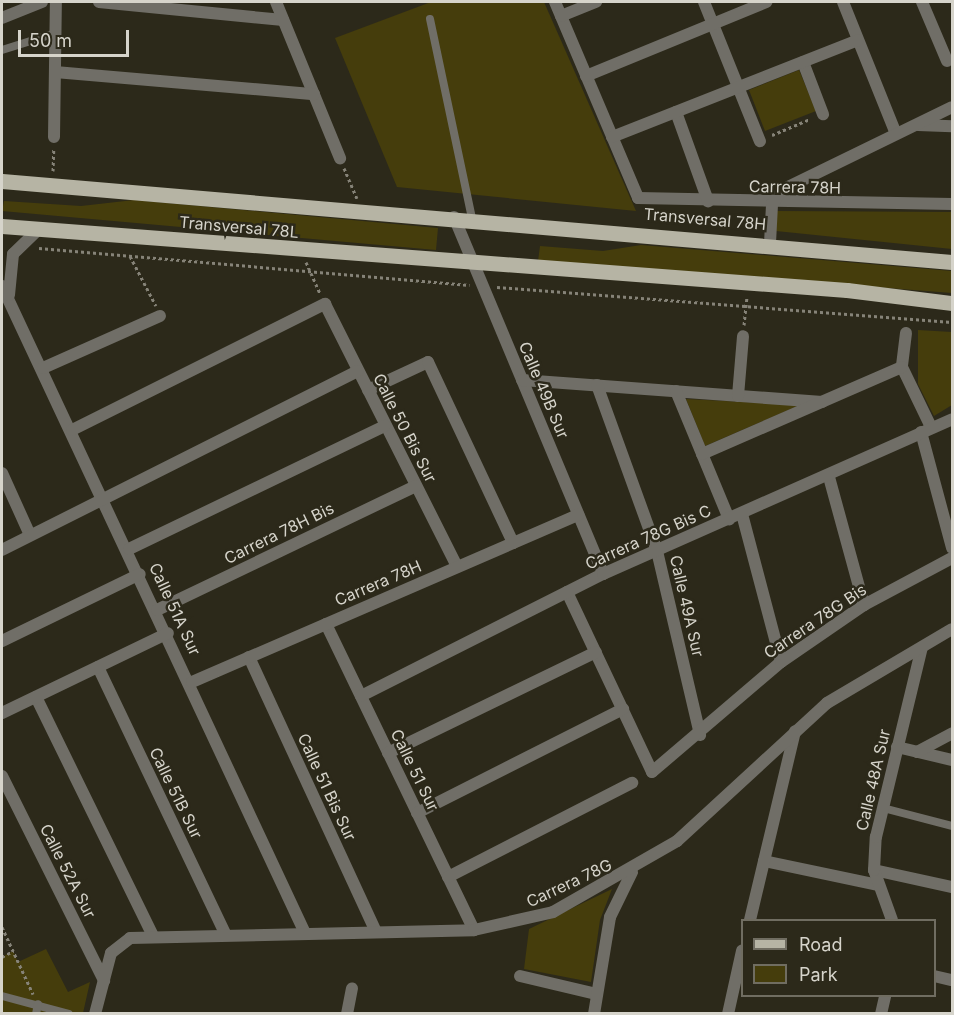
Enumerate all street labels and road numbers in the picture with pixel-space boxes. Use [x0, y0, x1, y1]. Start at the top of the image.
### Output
street label: Carrera 78H [749, 177, 841, 197]
street label: Transversal 78H [643, 204, 767, 234]
street label: Transversal 78L [178, 212, 300, 242]
street label: Calle 49B Sur [515, 339, 573, 441]
street label: Calle 50 Bis Sur [369, 370, 441, 486]
street label: Carrera 78H Bis [221, 498, 337, 568]
street label: Carrera 78G Bis C [582, 501, 714, 573]
street label: Calle 49A Sur [666, 553, 708, 659]
street label: Carrera 78H [332, 556, 424, 610]
street label: Calle 51A Sur [145, 560, 205, 658]
street label: Carrera 78G Bis [760, 580, 870, 662]
street label: Calle 51 Sur [387, 726, 443, 814]
street label: Calle 48A Sur [852, 727, 894, 833]
street label: Calle 51 Bis Sur [294, 730, 360, 844]
street label: Calle 51B Sur [146, 744, 206, 842]
street label: Calle 52A Sur [36, 821, 100, 921]
street label: Carrera 78G [523, 855, 615, 911]

